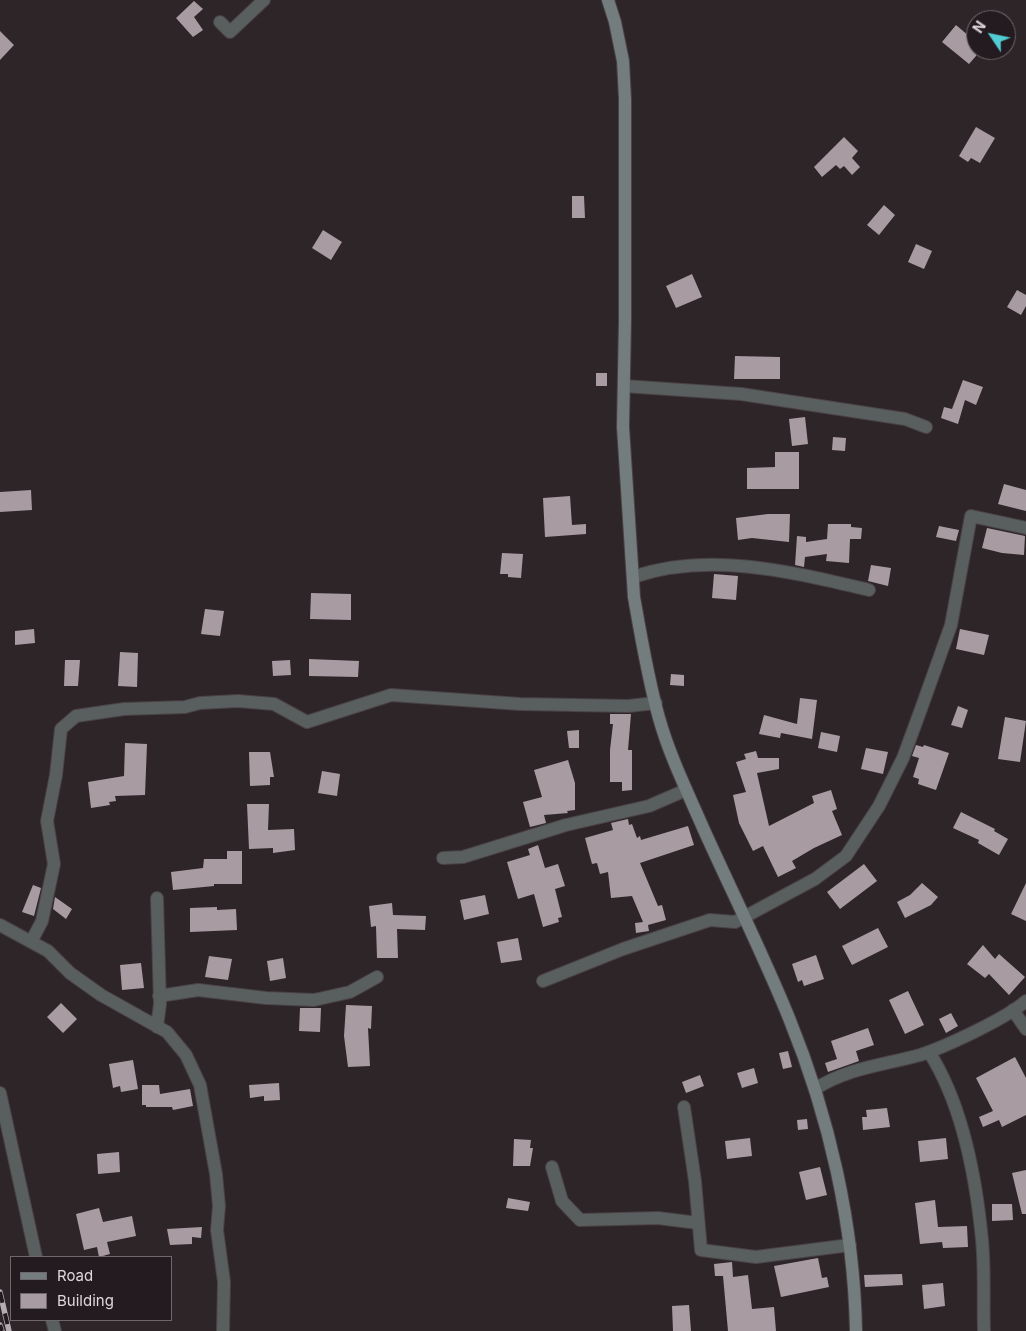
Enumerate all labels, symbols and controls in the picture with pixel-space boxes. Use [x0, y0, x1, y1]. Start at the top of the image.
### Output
north arrow [966, 10, 1016, 60]
text: N [969, 18, 989, 36]
legend [10, 1256, 172, 1321]
text: Road [57, 1266, 93, 1285]
text: Building [57, 1291, 114, 1310]

